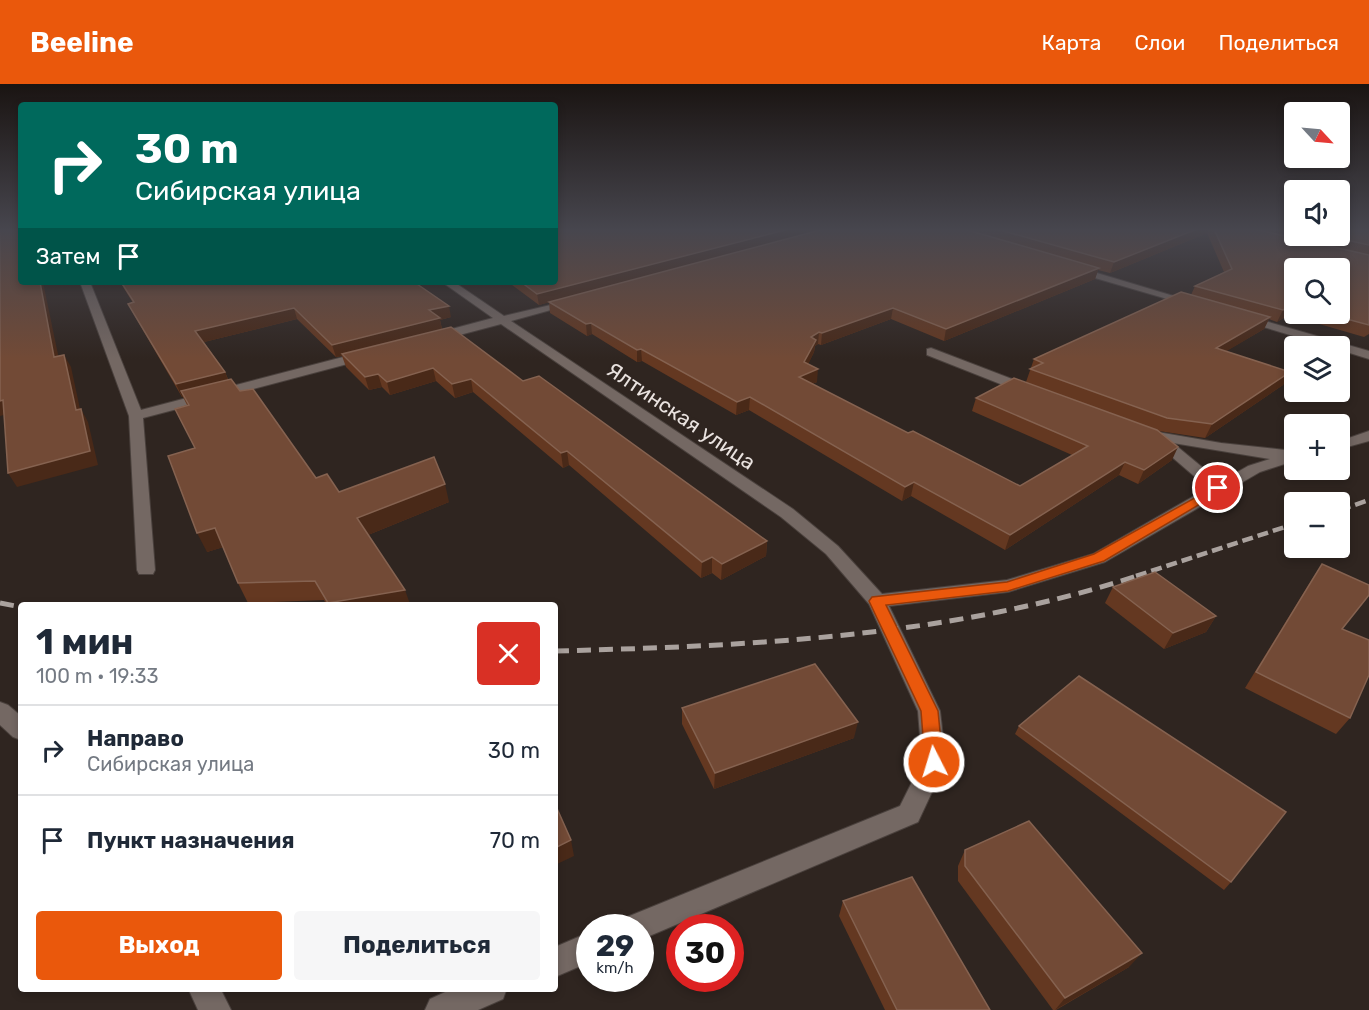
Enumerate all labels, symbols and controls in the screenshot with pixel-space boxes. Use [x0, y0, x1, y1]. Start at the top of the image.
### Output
text: Beeline [30, 26, 134, 59]
text: Карта [1041, 30, 1101, 55]
text: Слои [1134, 30, 1185, 55]
text: Поделиться [1218, 30, 1339, 55]
north arrow [1284, 102, 1350, 168]
map controls [1284, 102, 1350, 558]
text: 30 m [135, 124, 239, 174]
icon: right [36, 126, 114, 204]
text: Сибирская улица [135, 175, 361, 207]
button: sound [1284, 180, 1350, 246]
icon: arrive [112, 240, 145, 273]
text: Затем [36, 243, 100, 270]
button: search [1284, 258, 1350, 324]
button: layers [1284, 336, 1350, 402]
street label: Ялтинская улица [602, 357, 760, 475]
button: + [1284, 414, 1350, 480]
pin [1192, 462, 1243, 513]
icon: arrive [1201, 471, 1234, 504]
button: − [1284, 492, 1350, 558]
text: 1 мин [36, 620, 134, 663]
button: close [477, 622, 540, 685]
text: 100 m · 19:33 [36, 664, 159, 688]
text: Направо [87, 725, 184, 752]
position arrow [902, 730, 966, 794]
icon: right [36, 734, 69, 767]
text: 30 m [488, 737, 540, 764]
text: Сибирская улица [87, 752, 254, 776]
icon: arrive [36, 824, 69, 857]
text: Пункт назначения [87, 827, 295, 854]
text: 70 m [490, 827, 540, 854]
button: Выход [36, 911, 282, 980]
button: Поделиться [294, 911, 540, 980]
speed limit sign: 30 [666, 914, 744, 992]
text: 29 [596, 928, 634, 964]
text: km/h [596, 959, 634, 977]

